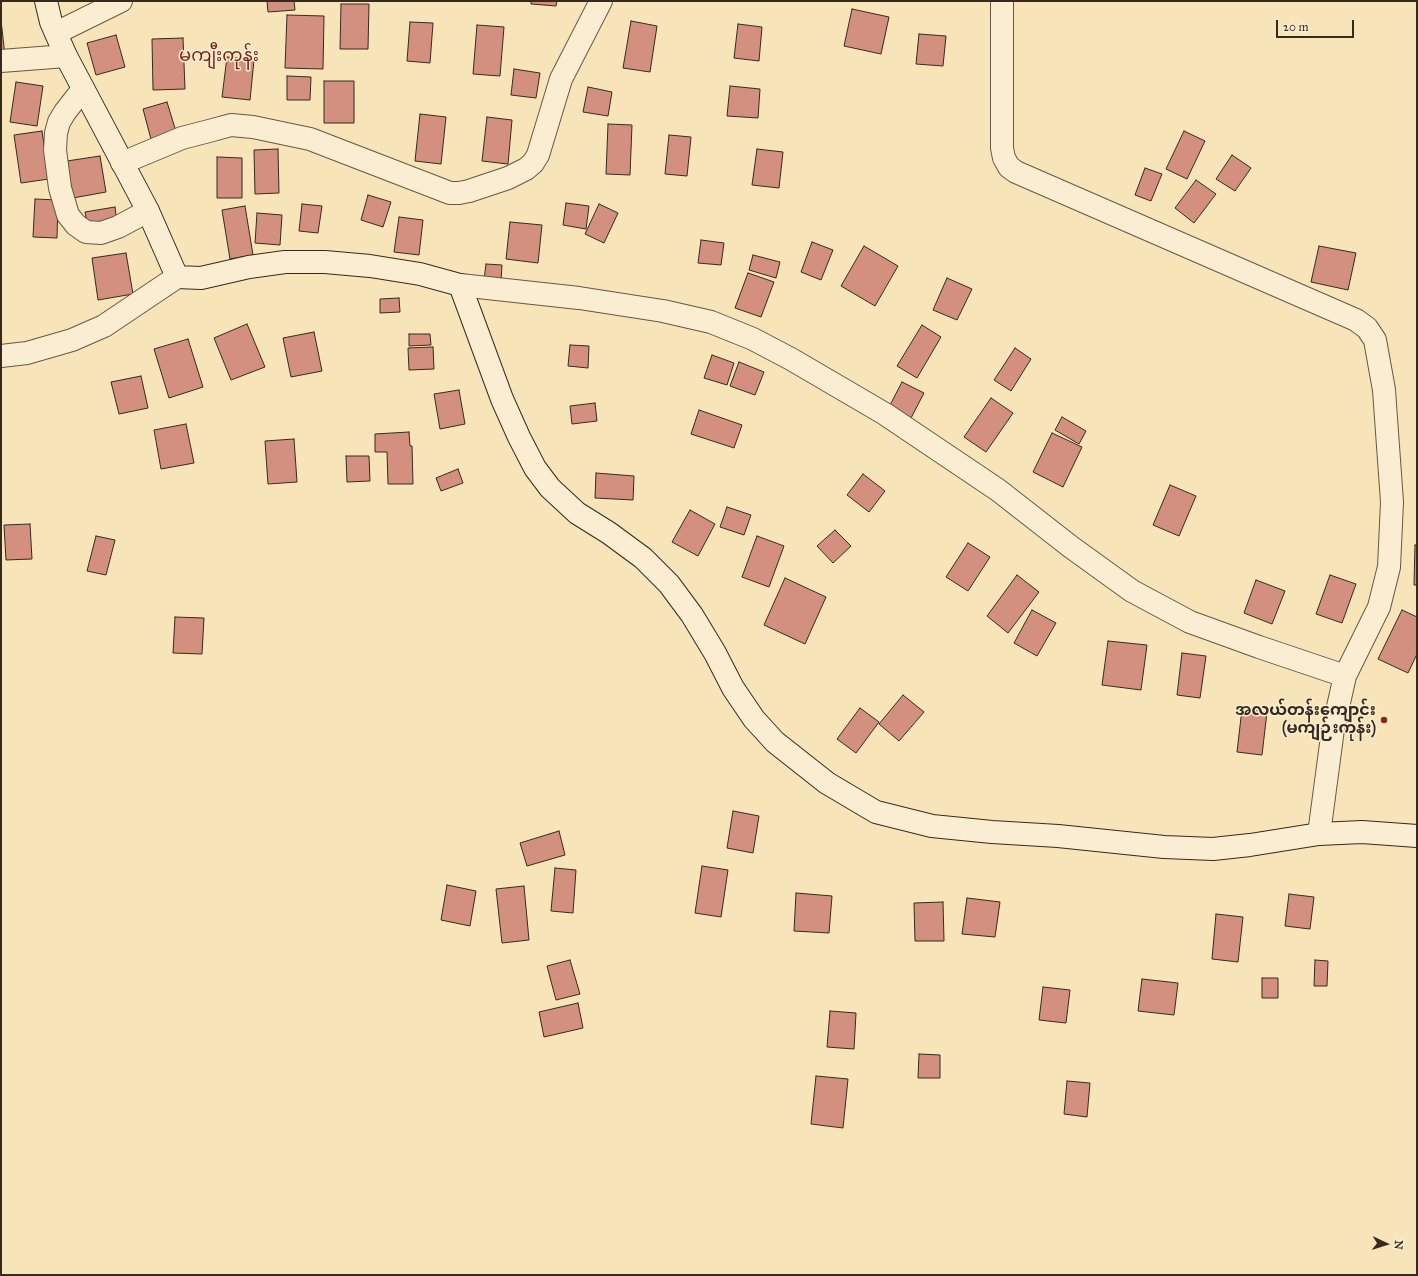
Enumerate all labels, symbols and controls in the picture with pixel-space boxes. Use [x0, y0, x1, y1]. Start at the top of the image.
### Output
scale bar [1278, 12, 1356, 38]
text: 20 m [1283, 20, 1309, 34]
district label: မကျီးကုန်း [179, 46, 259, 68]
place label: အလယ်တန်းကျောင်း (မကျဉ်းကုန်း) [1235, 701, 1376, 739]
marker: အလယ်တန်းကျောင်း (မကျဉ်းကုန်း) [1379, 715, 1389, 725]
north arrow [1366, 1224, 1406, 1264]
text: N [1392, 1240, 1405, 1250]

